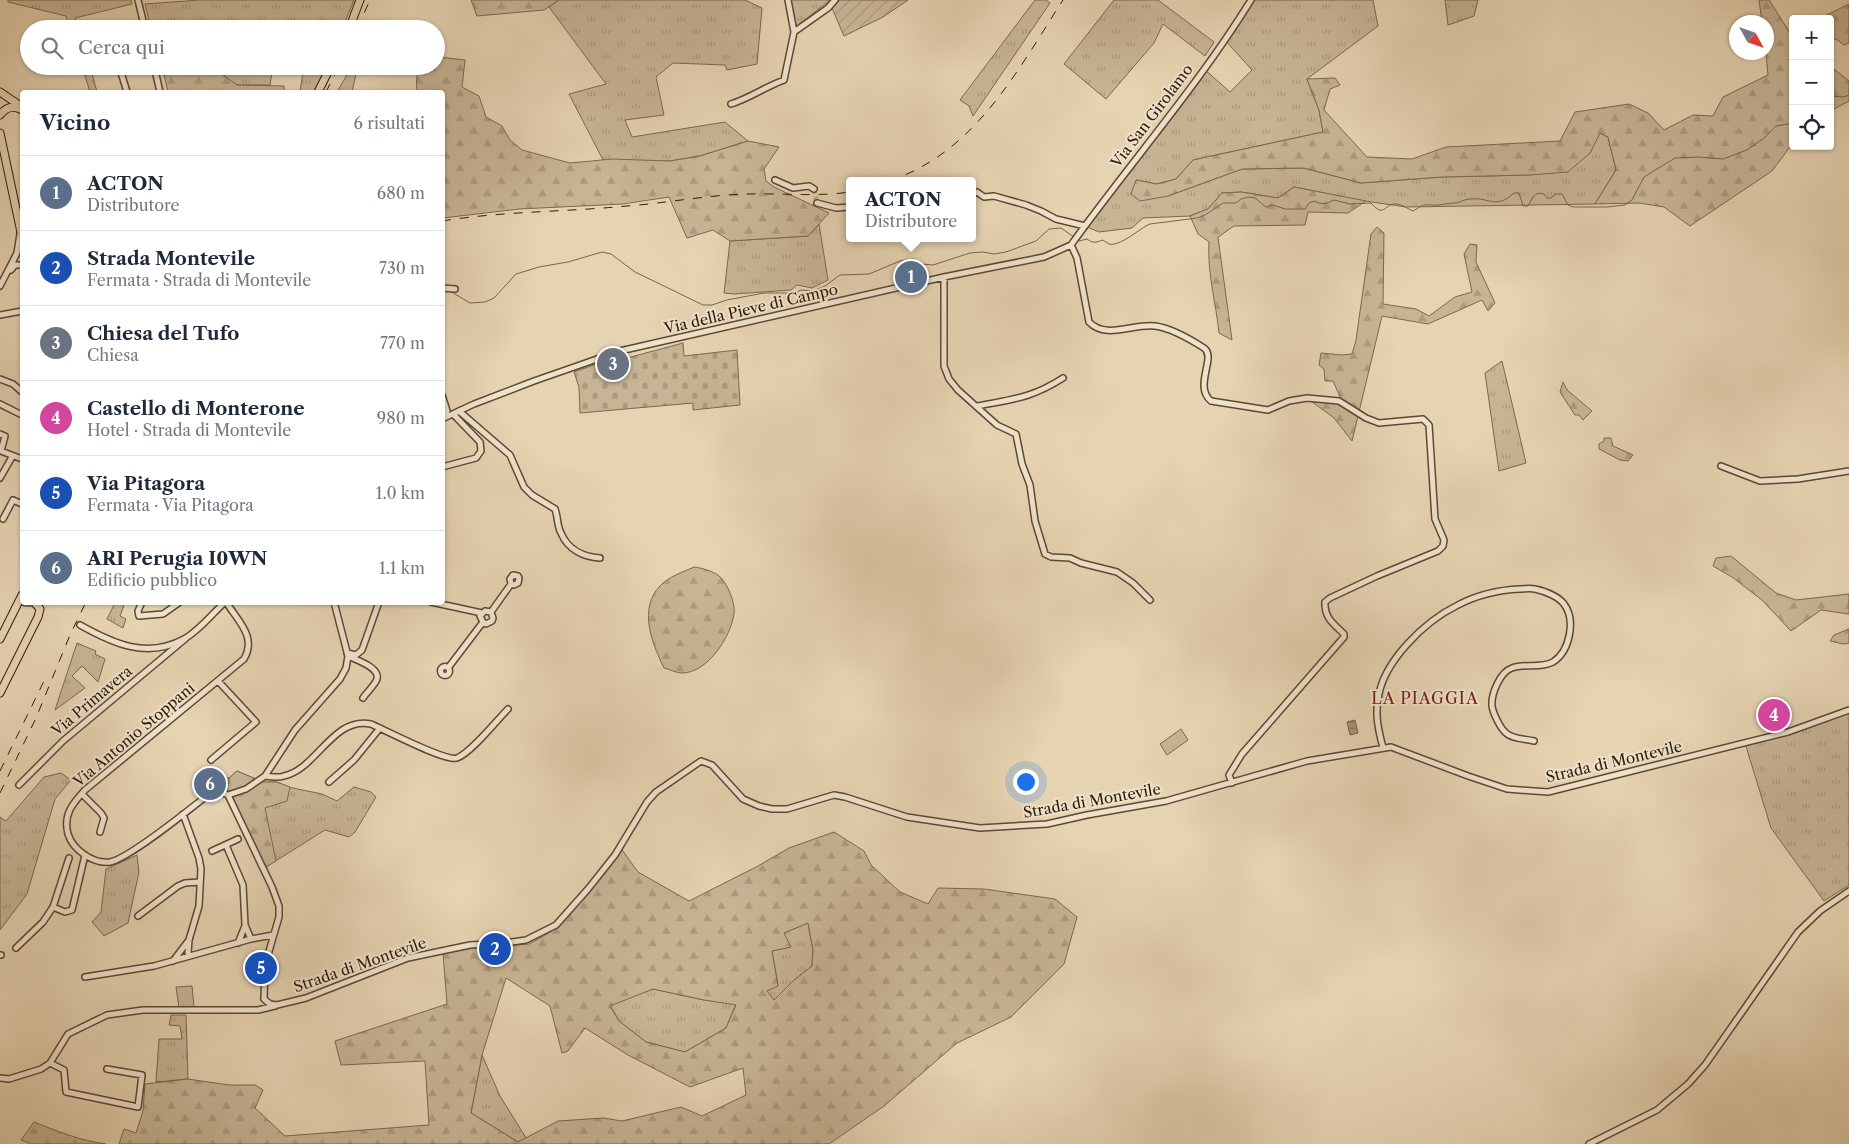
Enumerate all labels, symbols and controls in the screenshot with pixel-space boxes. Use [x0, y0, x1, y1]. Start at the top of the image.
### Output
north arrow [1729, 15, 1774, 60]
map controls [1789, 15, 1834, 150]
button: + [1789, 15, 1834, 60]
search box [20, 20, 445, 75]
icon: search [38, 34, 66, 62]
text: Cerca qui [78, 36, 165, 59]
street label: Via San Girolamo [1106, 60, 1197, 172]
button: − [1789, 60, 1834, 105]
button: locate [1789, 105, 1834, 150]
text: Vicino [40, 110, 110, 135]
text: 6 risultati [354, 113, 425, 133]
text: ACTON [87, 172, 164, 195]
popup [846, 177, 976, 242]
text: 1 [52, 183, 60, 203]
text: 680 m [377, 183, 425, 203]
text: ACTON [865, 188, 941, 211]
text: Distributore [87, 195, 179, 215]
text: Distributore [865, 211, 957, 231]
text: Strada Montevile [87, 247, 255, 270]
text: 2 [51, 258, 61, 278]
text: 730 m [379, 258, 425, 278]
pin: 1 [895, 258, 927, 296]
text: Fermata · Strada di Montevile [87, 270, 311, 290]
street label: Via della Pieve di Campo [661, 279, 840, 338]
text: Chiesa del Tufo [87, 322, 239, 345]
text: 3 [51, 333, 61, 353]
text: 770 m [380, 333, 425, 353]
text: Chiesa [87, 345, 139, 365]
pin: 3 [597, 345, 629, 383]
text: Castello di Monterone [87, 397, 305, 420]
text: 4 [51, 408, 61, 428]
text: 980 m [377, 408, 425, 428]
text: Hotel · Strada di Montevile [87, 420, 291, 440]
text: Via Pitagora [87, 472, 205, 495]
text: 5 [52, 483, 60, 503]
text: 1.0 km [376, 483, 425, 503]
text: Fermata · Via Pitagora [87, 495, 254, 515]
text: ARI Perugia I0WN [87, 547, 267, 570]
text: 6 [51, 558, 61, 578]
text: 1.1 km [379, 558, 425, 578]
text: Edificio pubblico [87, 570, 217, 590]
street label: Via Primavera [47, 661, 136, 741]
street label: Via Antonio Stoppani [68, 678, 199, 792]
district label: LA PIAGGIA [1371, 688, 1479, 708]
pin: 4 [1758, 696, 1790, 734]
street label: Strada di Montevile [1544, 737, 1684, 786]
pin: 6 [194, 765, 226, 803]
your location [1013, 769, 1039, 795]
street label: Strada di Montevile [1022, 779, 1162, 822]
pin: 2 [479, 930, 511, 968]
street label: Strada di Montevile [291, 933, 429, 996]
pin: 5 [245, 949, 277, 987]

